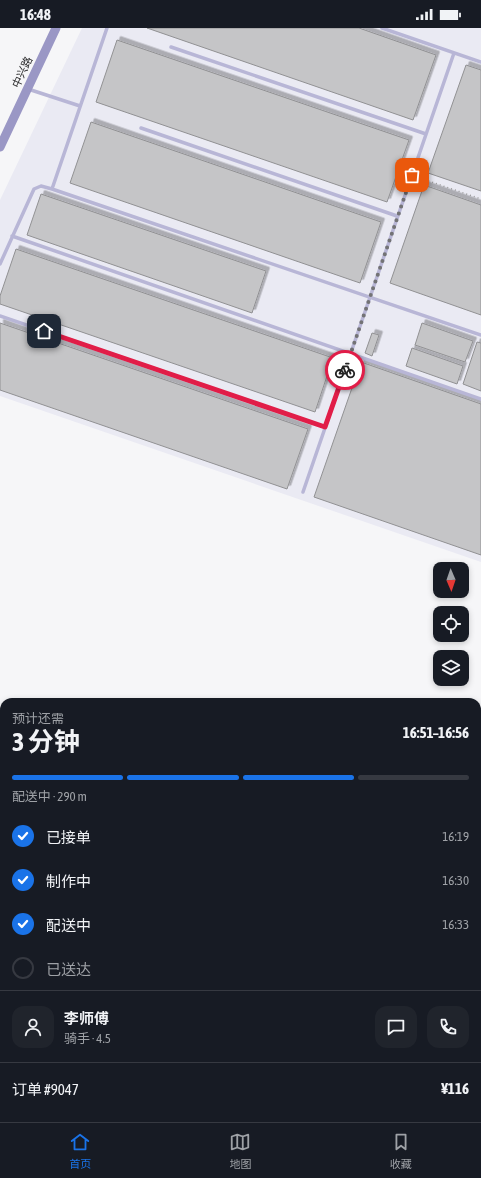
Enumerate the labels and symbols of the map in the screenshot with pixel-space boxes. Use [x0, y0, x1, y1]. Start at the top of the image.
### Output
street label: 中兴路 [10, 55, 34, 89]
pin [395, 158, 429, 192]
pin [27, 314, 61, 348]
courier [325, 350, 365, 390]
north arrow [433, 562, 469, 598]

